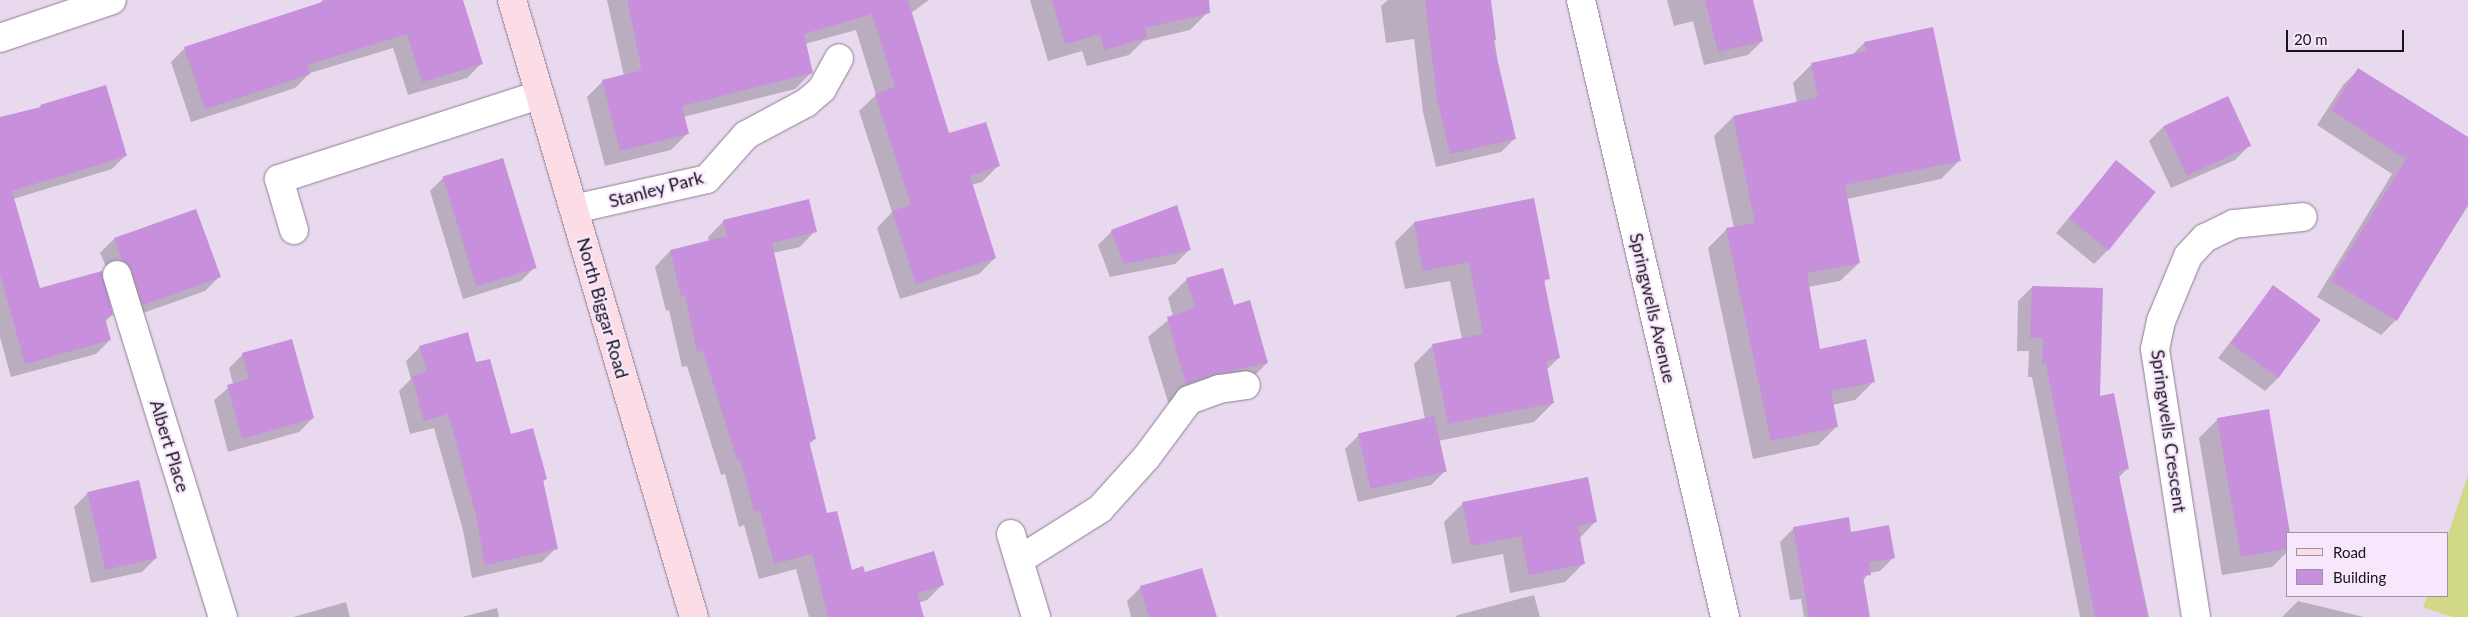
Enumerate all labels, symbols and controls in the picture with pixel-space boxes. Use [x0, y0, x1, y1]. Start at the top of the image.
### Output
scale bar [2288, 20, 2406, 52]
text: 20 m [2294, 30, 2328, 48]
street label: Stanley Park [606, 166, 706, 212]
street label: Springwells Avenue [1625, 231, 1681, 385]
street label: North Biggar Road [573, 235, 633, 381]
street label: Springwells Crescent [2147, 348, 2191, 514]
street label: Albert Place [146, 397, 194, 495]
legend [2286, 532, 2448, 597]
text: Road [2333, 543, 2366, 561]
text: Building [2333, 568, 2386, 586]

